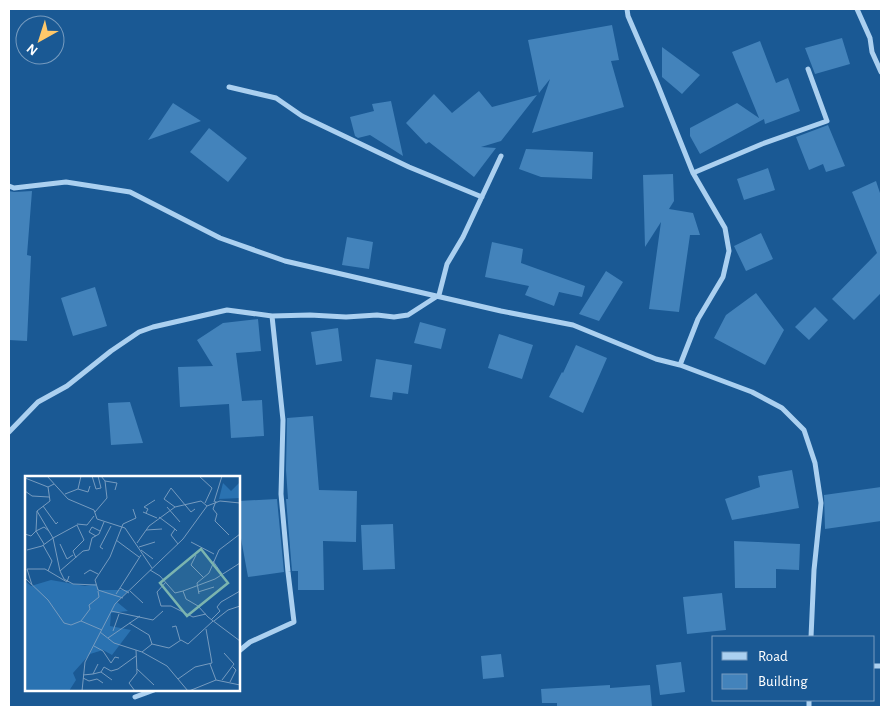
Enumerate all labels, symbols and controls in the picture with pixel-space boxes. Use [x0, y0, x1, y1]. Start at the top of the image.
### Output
north arrow [15, 15, 65, 65]
text: N [24, 41, 41, 58]
inset map [25, 476, 240, 691]
legend [712, 636, 875, 701]
text: Road [758, 649, 788, 664]
text: Building [758, 674, 808, 689]

